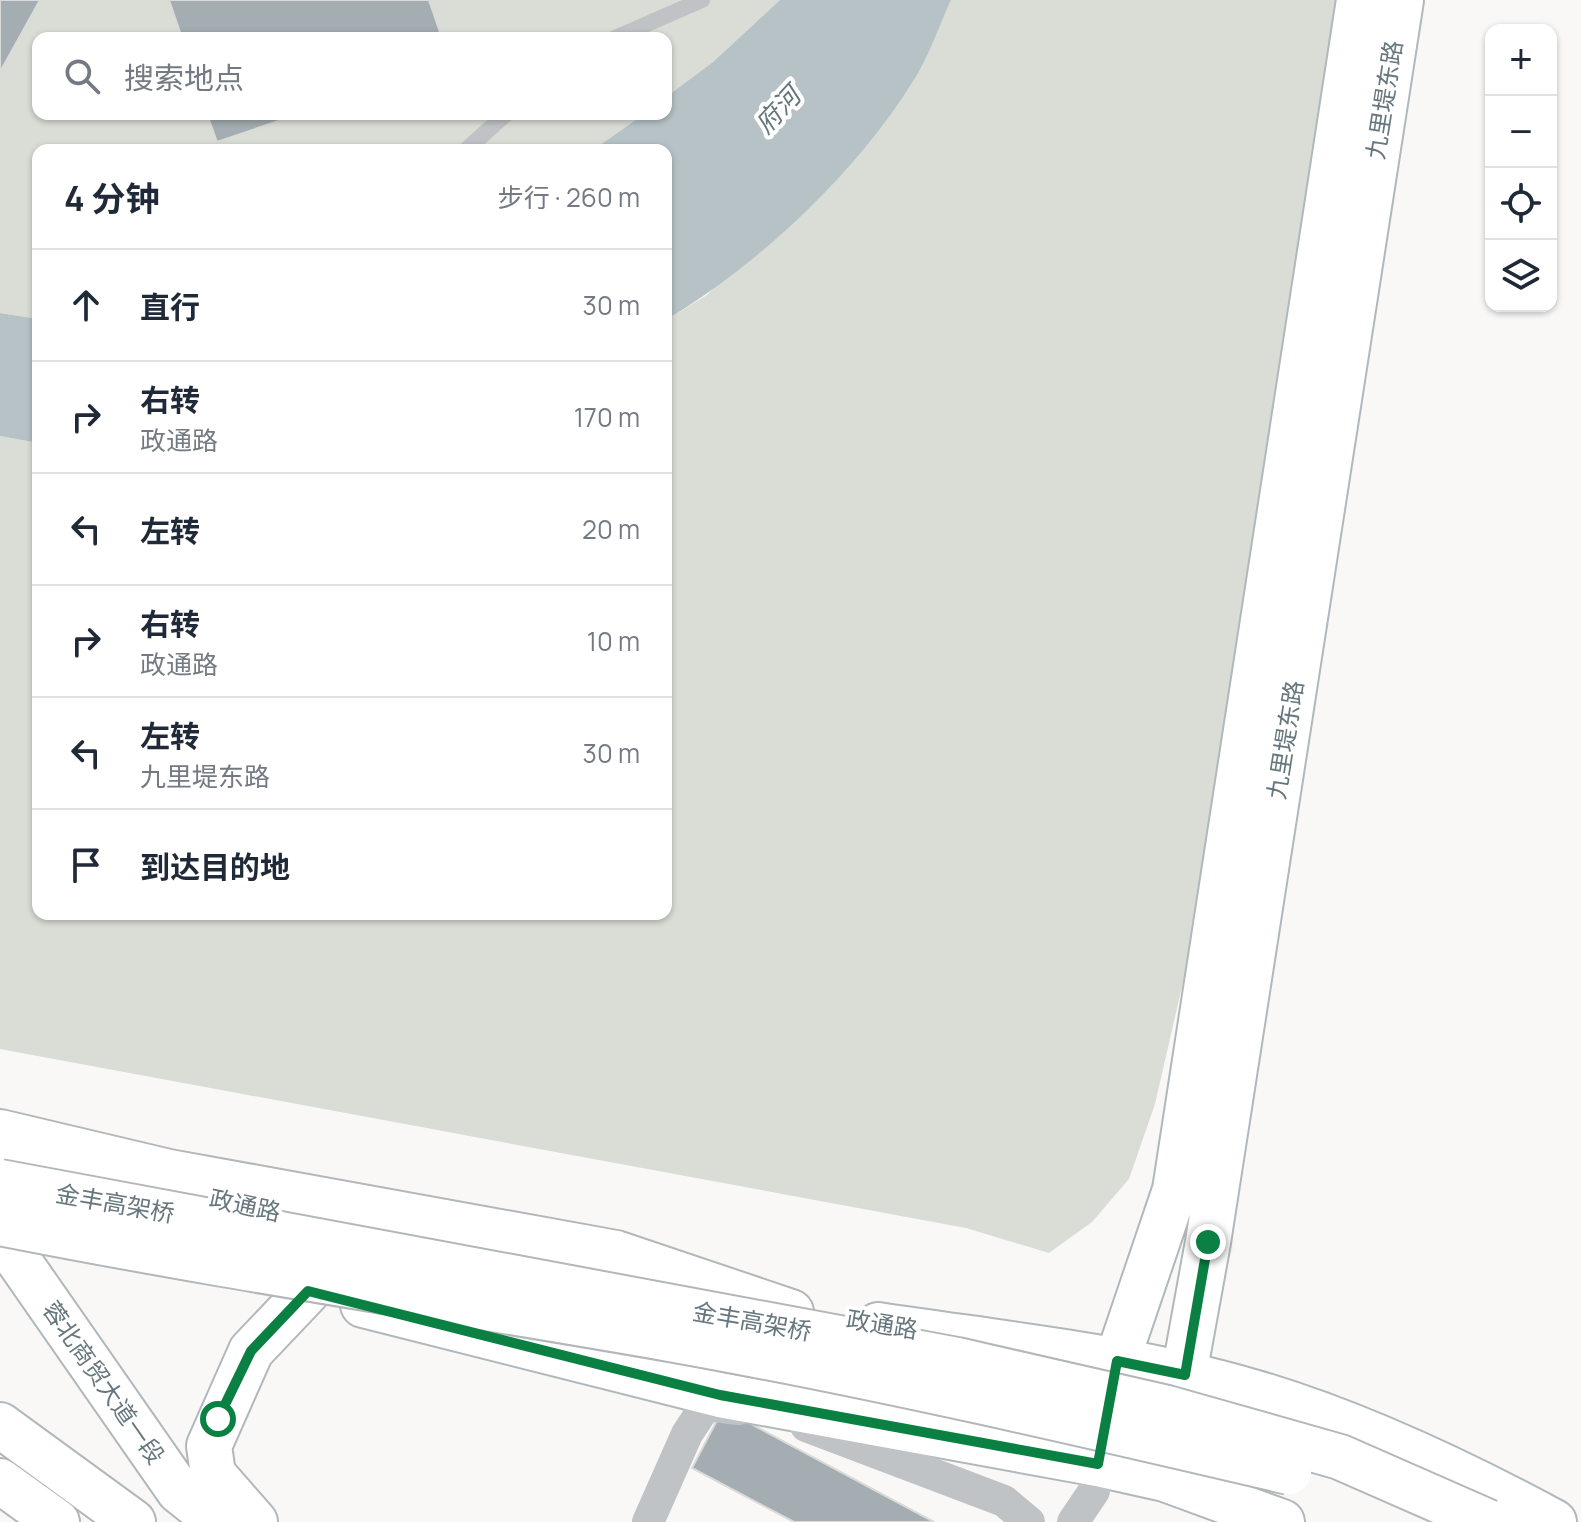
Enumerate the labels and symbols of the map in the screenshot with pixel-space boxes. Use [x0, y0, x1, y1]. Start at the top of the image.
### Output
street label: 九里堤东路 [1358, 38, 1409, 162]
water label: 府河 [746, 74, 812, 141]
street label: 九里堤东路 [1259, 678, 1310, 802]
street label: 金丰高架桥 [53, 1176, 177, 1229]
street label: 政通路 [207, 1181, 284, 1228]
route end [1190, 1224, 1226, 1260]
street label: 蓉北商贸大道一段 [36, 1294, 173, 1470]
street label: 金丰高架桥 [690, 1294, 814, 1347]
street label: 政通路 [844, 1302, 920, 1345]
route start [200, 1401, 236, 1437]

